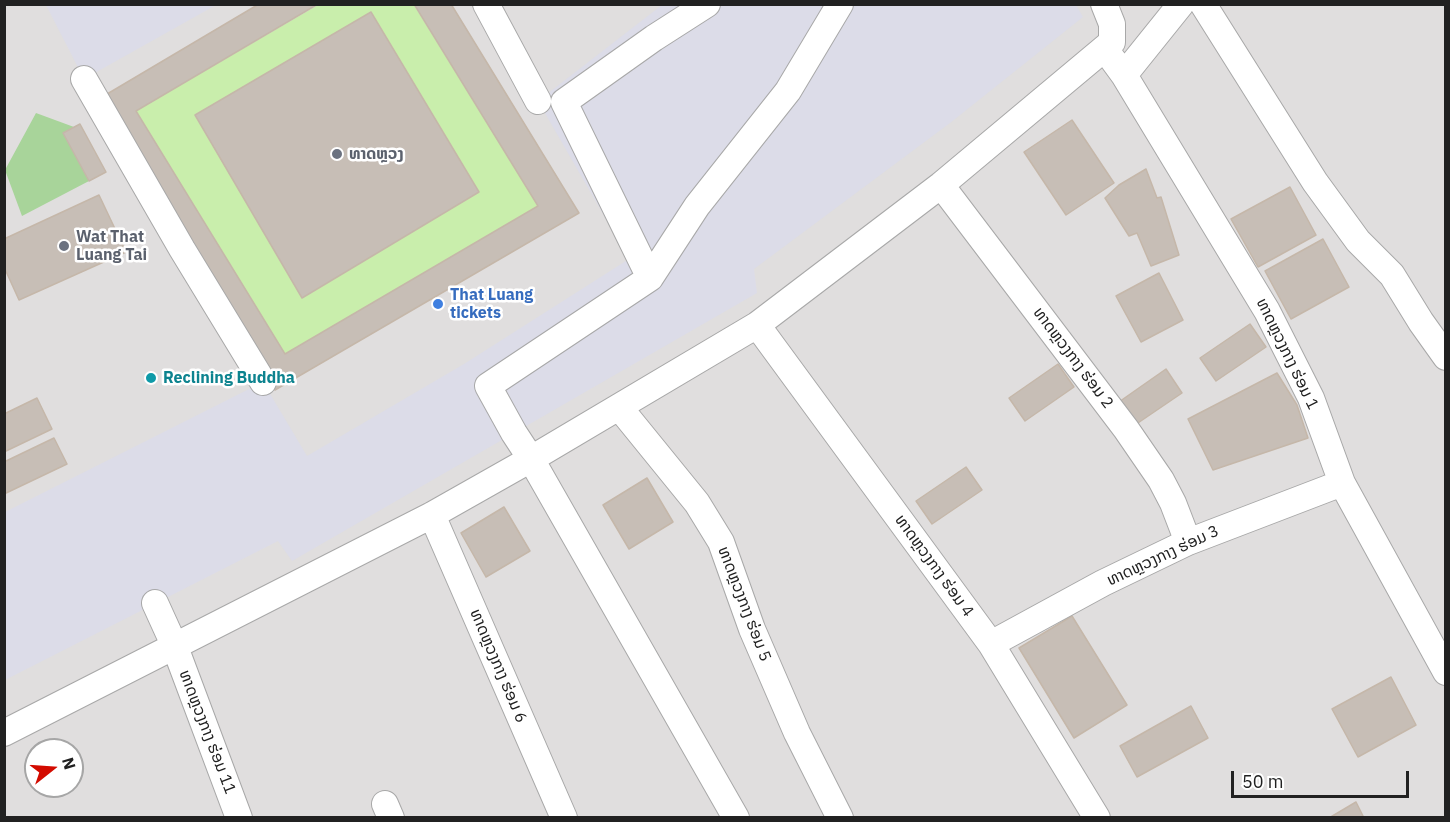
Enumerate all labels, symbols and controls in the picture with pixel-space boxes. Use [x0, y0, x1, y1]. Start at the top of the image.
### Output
place label: ທາດຫຼວງ [349, 144, 404, 164]
marker: ທາດຫຼວງ [330, 147, 344, 161]
place label: Wat That Luang Tai [76, 227, 147, 265]
marker: Wat That Luang Tai [57, 239, 71, 253]
place label: That Luang tickets [450, 285, 533, 323]
street label: ທາດຫຼວງກາງ ຮ່ອມ 1 [1252, 295, 1322, 413]
marker: That Luang tickets [431, 297, 445, 311]
street label: ທາດຫຼວງກາງ ຮ່ອມ 2 [1029, 304, 1117, 412]
place label: Reclining Buddha [163, 368, 295, 388]
marker: Reclining Buddha [144, 371, 158, 385]
street label: ທາດຫຼວງກາງ ຮ່ອມ 4 [891, 511, 977, 621]
street label: ທາດຫຼວງກາງ ຮ່ອມ 3 [1104, 522, 1222, 590]
street label: ທາດຫຼວງກາງ ຮ່ອມ 5 [713, 544, 775, 664]
street label: ທາດຫຼວງກາງ ຮ່ອມ 6 [465, 606, 531, 726]
street label: ທາດຫຼວງກາງ ຮ່ອມ 11 [175, 667, 239, 797]
north arrow [24, 738, 84, 798]
text: N [58, 755, 81, 772]
scale bar [1234, 759, 1412, 797]
text: 50 m [1242, 770, 1284, 793]

